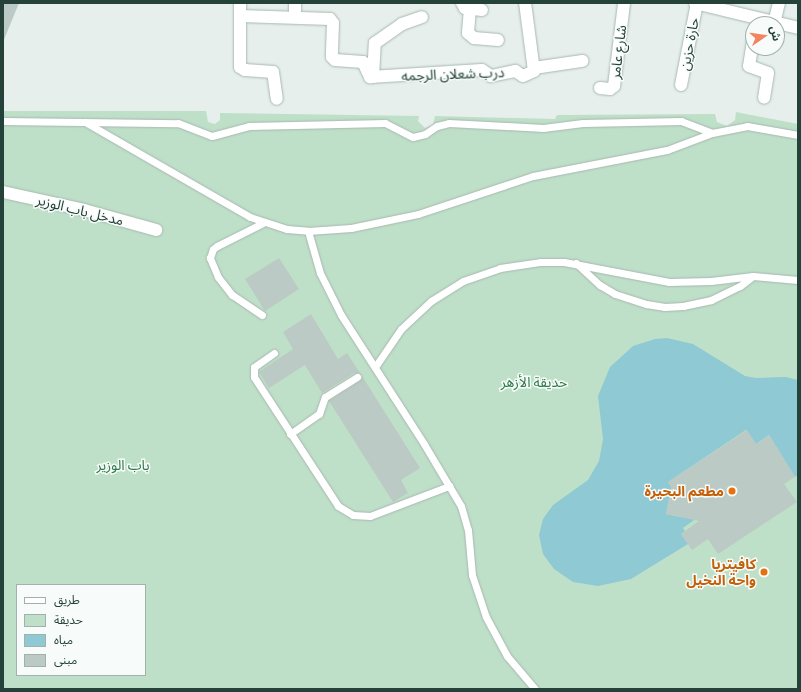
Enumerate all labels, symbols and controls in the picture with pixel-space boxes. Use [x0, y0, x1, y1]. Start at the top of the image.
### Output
street label: حارة حزين [676, 16, 702, 72]
north arrow [745, 16, 785, 56]
street label: شارع عامر [606, 24, 630, 80]
text: ش [766, 24, 785, 43]
street label: درب شعلان الرجمه [401, 64, 505, 84]
street label: مدخل باب الوزير [35, 191, 125, 229]
park label: حديقة الأزهر [501, 374, 567, 390]
park label: باب الوزير [97, 457, 149, 473]
place label: مطعم البحيرة [645, 483, 724, 499]
marker: مطعم البحيرة [727, 486, 737, 496]
place label: كافيتريا واحة النخيل [686, 556, 756, 588]
marker: كافيتريا واحة النخيل [759, 567, 769, 577]
legend [16, 584, 146, 676]
text: طريق [54, 590, 80, 609]
text: حديقة [54, 610, 83, 629]
text: مياه [54, 630, 73, 649]
text: مبنى [54, 650, 77, 669]

